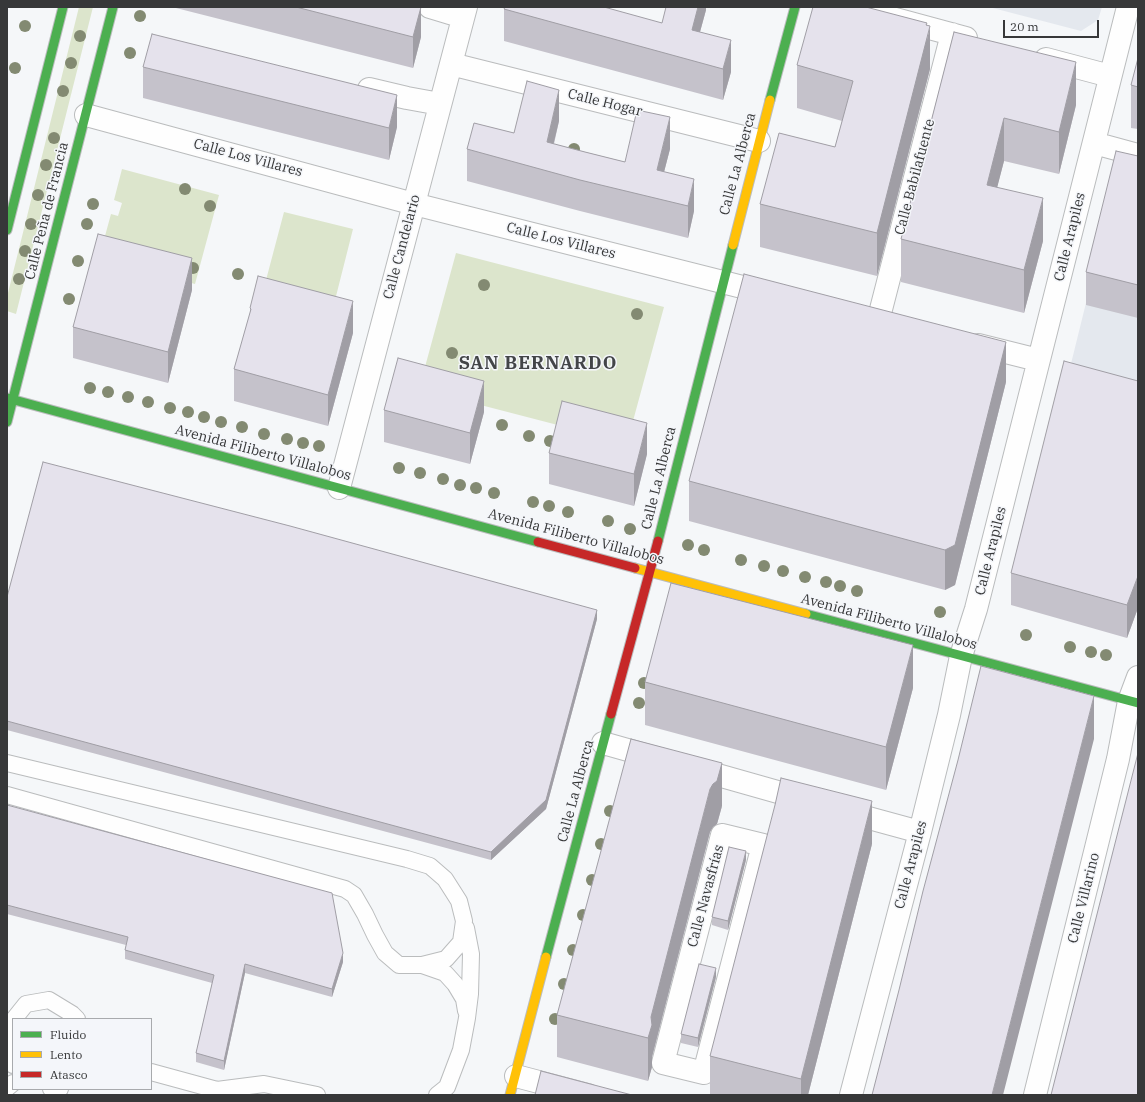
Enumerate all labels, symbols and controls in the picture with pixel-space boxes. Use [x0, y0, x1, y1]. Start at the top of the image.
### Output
scale bar [1005, 12, 1101, 38]
text: 20 m [1010, 19, 1039, 34]
street label: Calle Hogar [566, 86, 644, 120]
street label: Calle La Alberca [716, 111, 760, 217]
street label: Calle Babilafuente [891, 117, 939, 237]
street label: Calle Los Villares [192, 135, 304, 181]
street label: Calle Peña de Francia [22, 140, 72, 282]
street label: Calle Arapiles [1051, 191, 1089, 283]
street label: Calle Candelario [380, 193, 424, 301]
street label: Calle Los Villares [505, 219, 617, 263]
district label: SAN BERNARDO [459, 353, 617, 375]
street label: Avenida Filiberto Villalobos [173, 421, 353, 485]
street label: Calle La Alberca [638, 425, 680, 531]
street label: Avenida Filiberto Villalobos [486, 505, 666, 569]
street label: Calle Arapiles [972, 505, 1010, 597]
street label: Avenida Filiberto Villalobos [799, 590, 979, 654]
street label: Calle La Alberca [554, 738, 598, 844]
street label: Calle Arapiles [891, 819, 931, 911]
street label: Calle Navasfrías [684, 843, 728, 949]
street label: Calle Villarino [1065, 851, 1103, 945]
legend [12, 1018, 152, 1090]
text: Fluido [50, 1027, 86, 1042]
text: Lento [50, 1047, 82, 1062]
text: Atasco [50, 1067, 88, 1082]

